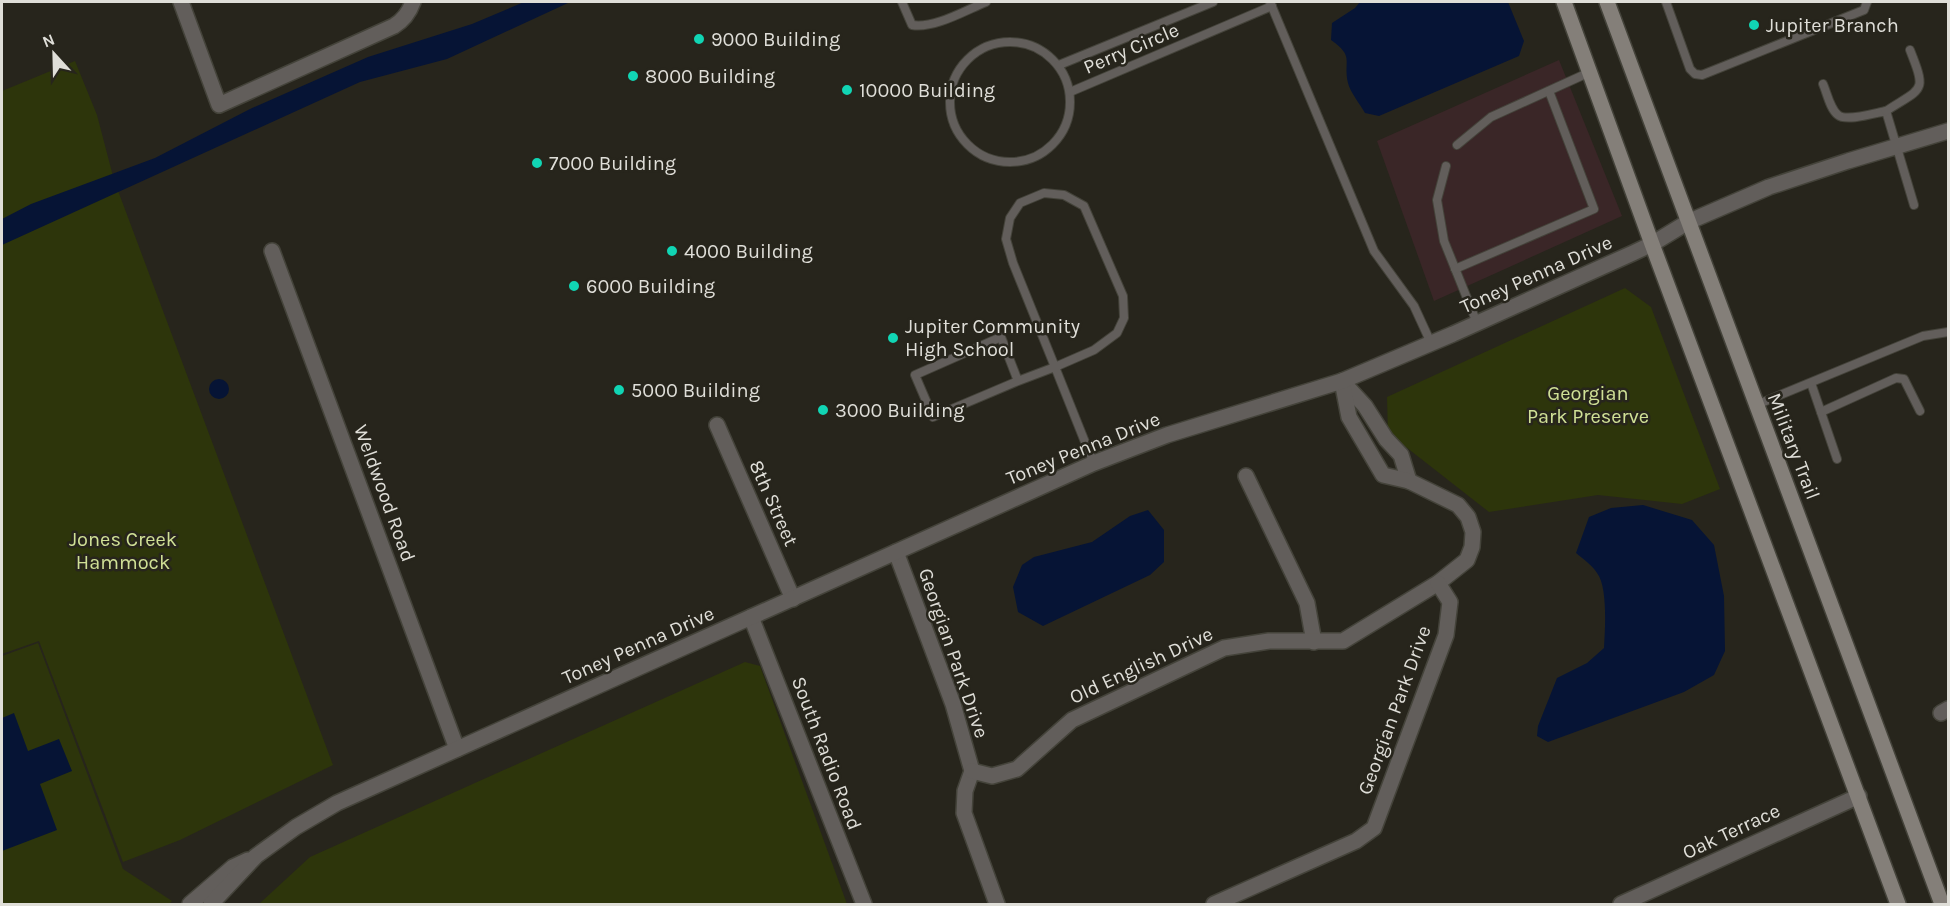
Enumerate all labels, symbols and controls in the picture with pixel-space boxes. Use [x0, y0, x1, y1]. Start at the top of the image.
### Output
place label: Jupiter Branch [1766, 14, 1899, 37]
street label: Perry Circle [1080, 18, 1182, 79]
marker: Jupiter Branch [1747, 18, 1761, 32]
north arrow [24, 24, 84, 84]
place label: 9000 Building [711, 28, 840, 51]
text: N [40, 30, 57, 52]
marker: 9000 Building [692, 32, 706, 46]
place label: 8000 Building [645, 65, 775, 88]
marker: 8000 Building [626, 69, 640, 83]
place label: 10000 Building [859, 79, 995, 102]
marker: 10000 Building [840, 83, 854, 97]
place label: 7000 Building [549, 152, 676, 175]
marker: 7000 Building [530, 156, 544, 170]
street label: Toney Penna Drive [1457, 231, 1616, 318]
place label: 4000 Building [684, 240, 813, 263]
marker: 4000 Building [665, 244, 679, 258]
place label: 6000 Building [586, 275, 715, 298]
marker: 6000 Building [567, 279, 581, 293]
place label: Jupiter Community High School [905, 315, 1080, 361]
marker: Jupiter Community High School [886, 331, 900, 345]
place label: 5000 Building [631, 379, 760, 402]
park label: Georgian Park Preserve [1527, 382, 1649, 428]
marker: 5000 Building [612, 383, 626, 397]
street label: Military Trail [1763, 389, 1824, 503]
place label: 3000 Building [835, 399, 964, 422]
marker: 3000 Building [816, 403, 830, 417]
street label: Toney Penna Drive [1003, 407, 1163, 490]
street label: Weldwood Road [349, 422, 420, 565]
street label: 8th Street [744, 457, 803, 550]
park label: Jones Creek Hammock [69, 528, 177, 574]
street label: Georgian Park Drive [914, 565, 993, 741]
street label: Toney Penna Drive [559, 602, 718, 689]
street label: Old English Drive [1066, 622, 1216, 709]
street label: Georgian Park Drive [1353, 623, 1436, 798]
street label: South Radio Road [787, 673, 866, 833]
street label: Oak Terrace [1679, 799, 1784, 864]

